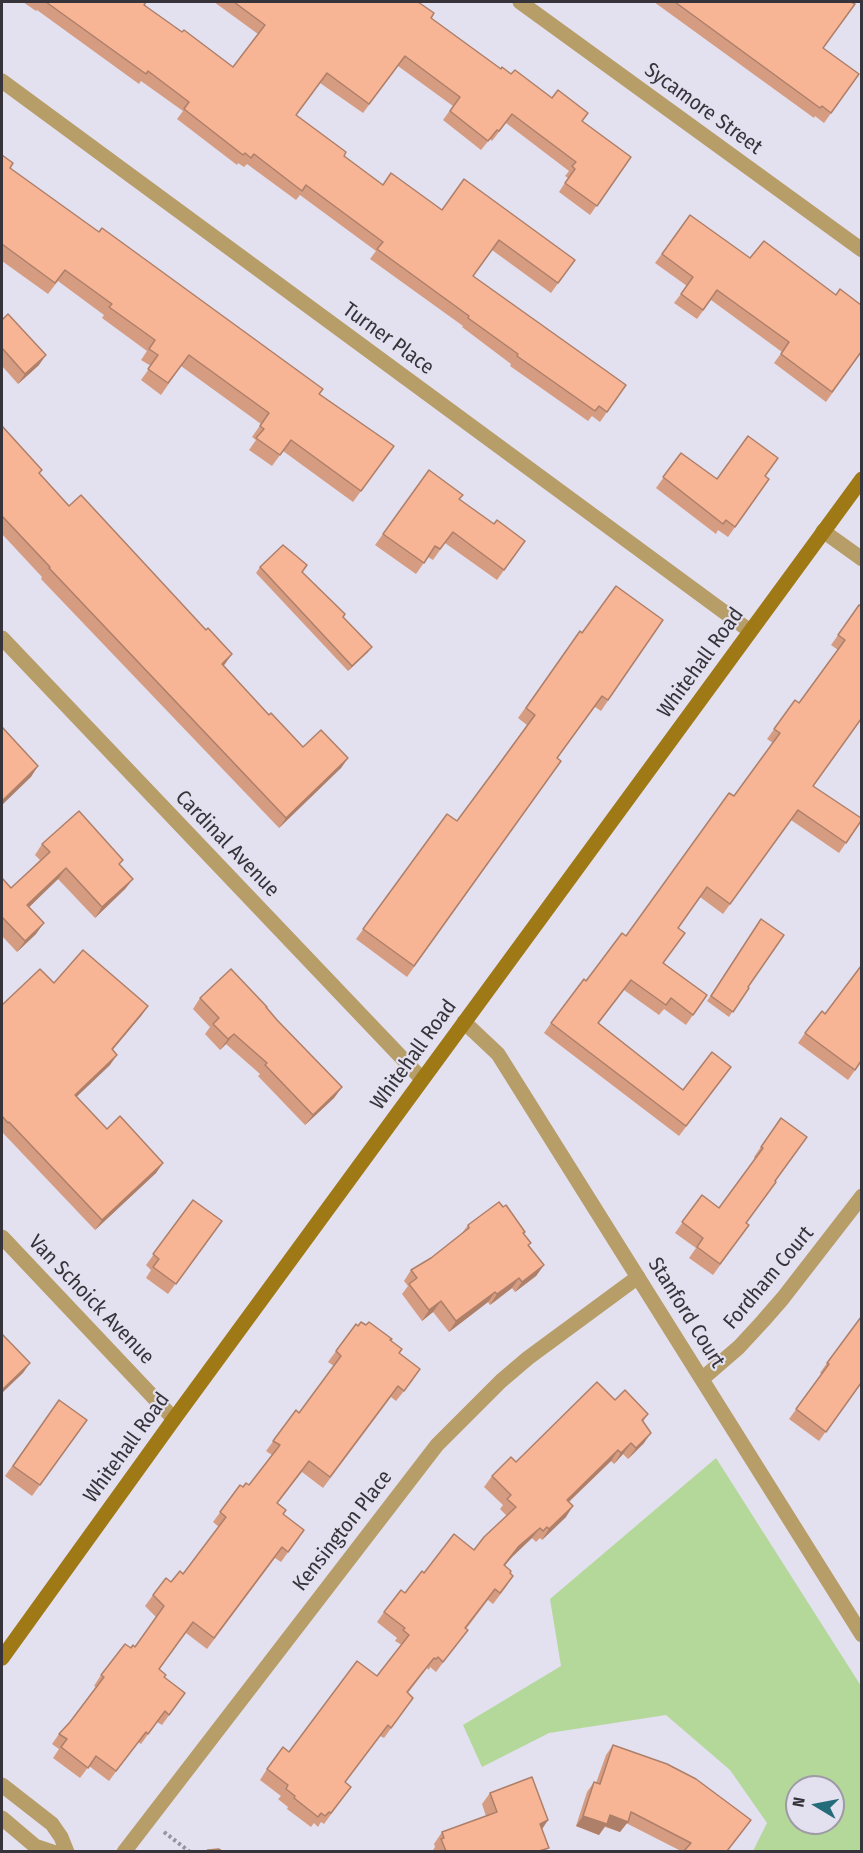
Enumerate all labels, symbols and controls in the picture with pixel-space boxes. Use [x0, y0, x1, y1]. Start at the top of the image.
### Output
street label: Sycamore Street [639, 58, 767, 160]
street label: Turner Place [338, 298, 438, 380]
street label: Whitehall Road [653, 603, 749, 723]
street label: Cardinal Avenue [170, 785, 284, 903]
street label: Whitehall Road [366, 995, 462, 1115]
street label: Fordham Court [719, 1221, 819, 1335]
street label: Van Schoick Avenue [23, 1230, 159, 1370]
street label: Stanford Court [642, 1253, 730, 1373]
street label: Whitehall Road [79, 1388, 175, 1508]
street label: Kensington Place [288, 1466, 398, 1596]
north arrow [785, 1775, 845, 1835]
text: N [789, 1796, 809, 1809]

